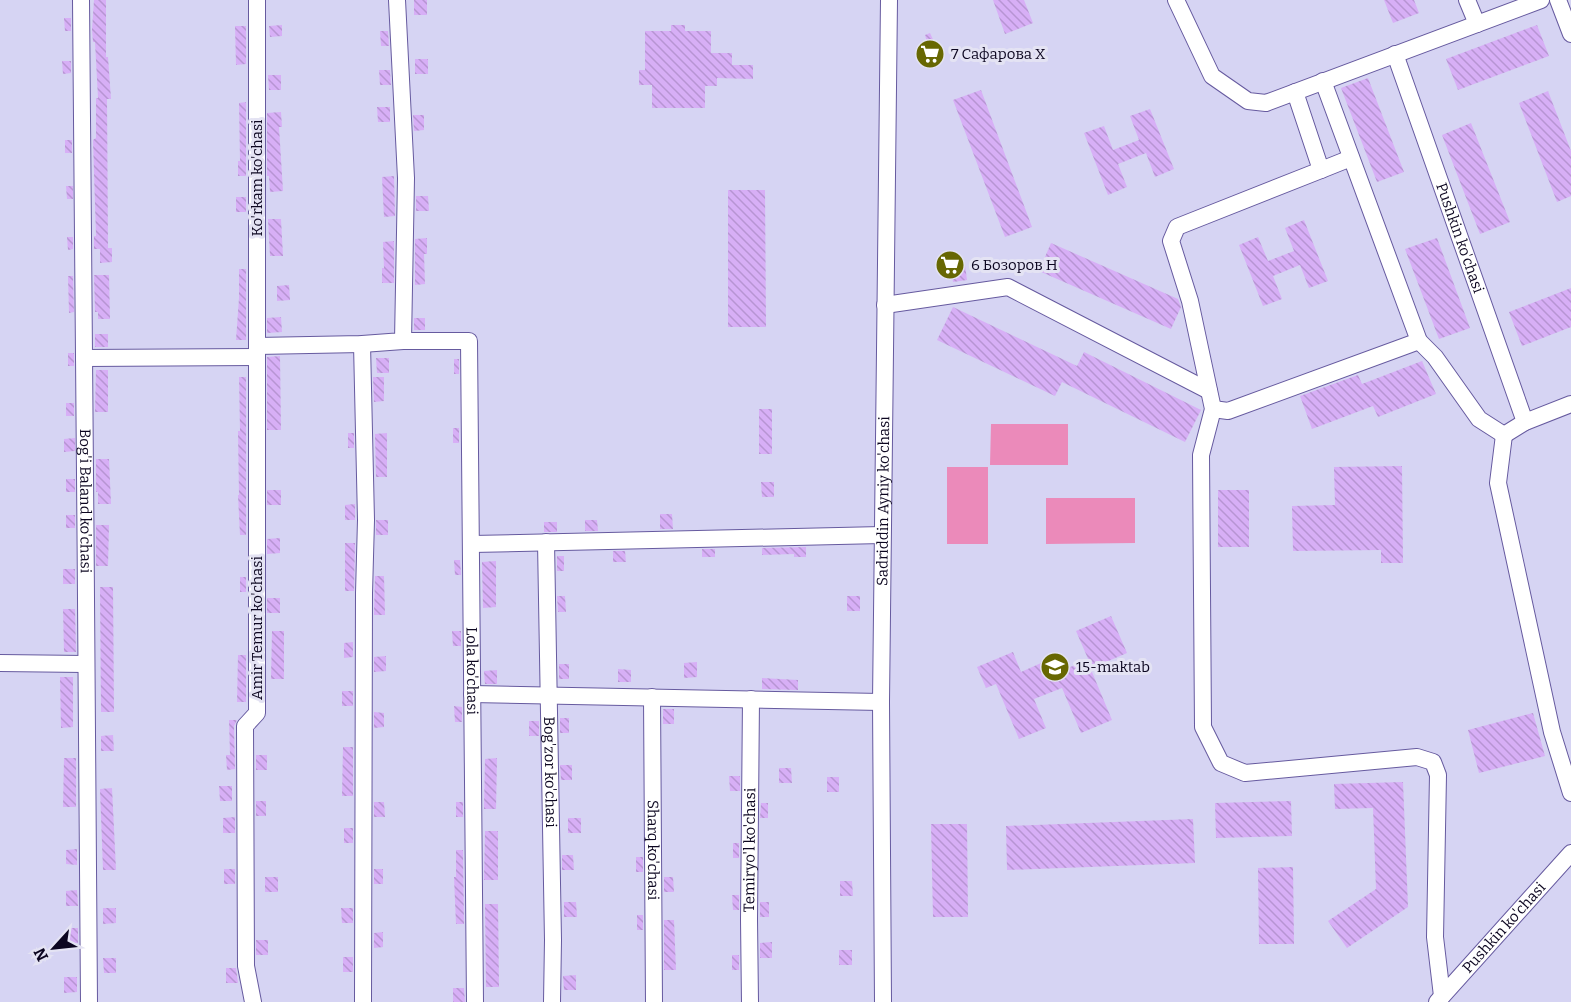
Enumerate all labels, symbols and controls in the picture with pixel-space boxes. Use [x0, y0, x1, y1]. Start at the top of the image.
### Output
supermarket icon: 7 Сафарова Х [914, 38, 946, 70]
place label: 7 Сафарова Х [951, 45, 1046, 63]
street label: Ko'rkam ko'chasi [248, 119, 266, 237]
street label: Pushkin ko'chasi [1432, 180, 1488, 296]
supermarket icon: 6 Бозоров Н [934, 249, 966, 281]
place label: 6 Бозоров Н [971, 256, 1058, 274]
street label: Sadriddin Ayniy ko'chasi [873, 416, 893, 586]
street label: Bog'i Baland ko'chasi [76, 429, 95, 574]
street label: Amir Temur ko'chasi [248, 556, 266, 700]
street label: Lola ko'chasi [463, 627, 481, 715]
school or university icon: 15-maktab [1039, 651, 1071, 683]
place label: 15-maktab [1076, 658, 1150, 676]
street label: Bog'zor ko'chasi [540, 716, 560, 828]
street label: Temiryo'l ko'chasi [740, 787, 759, 912]
street label: Sharq ko'chasi [644, 800, 662, 901]
street label: Pushkin ko'chasi [1459, 878, 1550, 977]
north arrow [24, 918, 84, 978]
text: N [30, 945, 52, 964]

